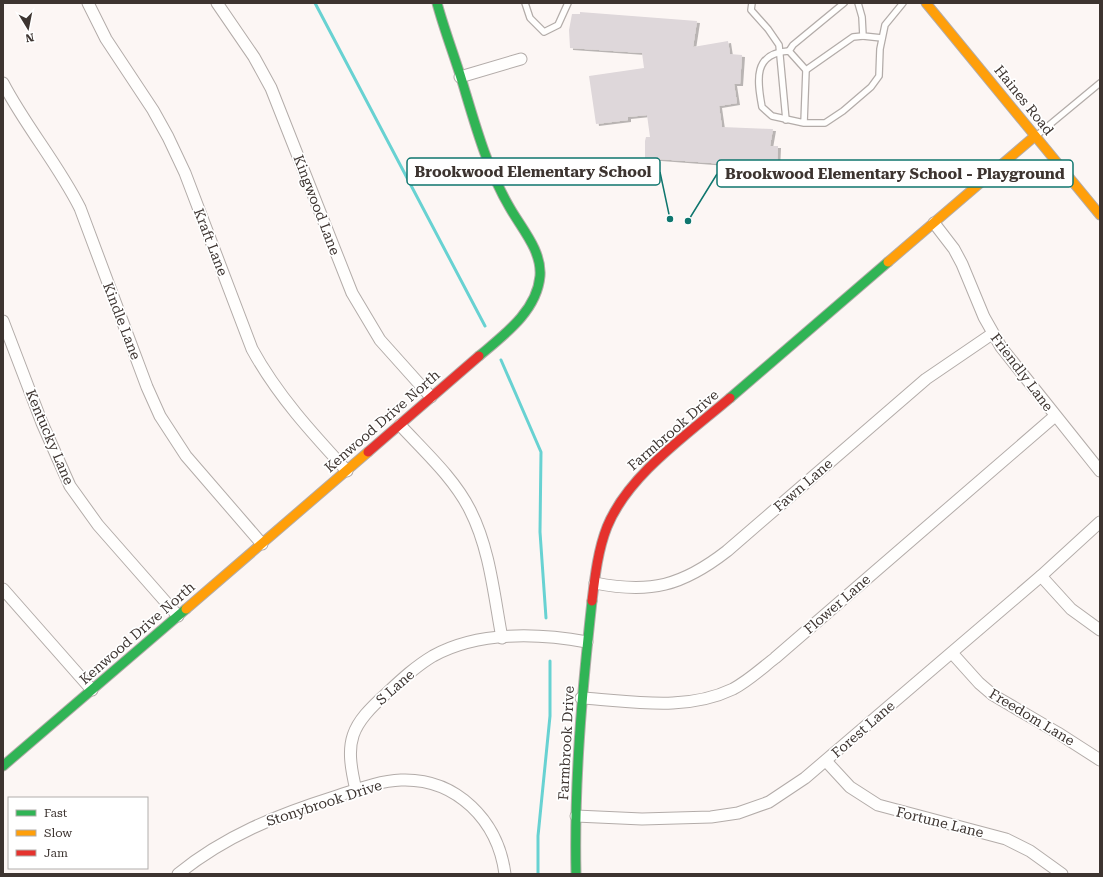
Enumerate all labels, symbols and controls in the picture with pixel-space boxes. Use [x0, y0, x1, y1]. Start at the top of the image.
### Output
north arrow [8, 8, 48, 48]
text: N [24, 30, 35, 45]
street label: Haines Road [991, 62, 1057, 138]
street label: Kingwood Lane [291, 153, 344, 258]
callout: Brookwood Elementary School [407, 158, 660, 185]
callout: Brookwood Elementary School - Playground [717, 160, 1073, 187]
text: Brookwood Elementary School [414, 163, 652, 181]
text: Brookwood Elementary School - Playground [725, 165, 1065, 183]
street label: Kraft Lane [191, 206, 231, 278]
street label: Kindle Lane [100, 280, 144, 362]
street label: Friendly Lane [987, 330, 1057, 414]
street label: Kenwood Drive North [321, 367, 443, 475]
street label: Farmbrook Drive [625, 386, 722, 474]
street label: Kentucky Lane [23, 387, 77, 487]
street label: Fawn Lane [770, 455, 836, 515]
street label: Flower Lane [801, 571, 874, 637]
street label: Kenwood Drive North [76, 579, 198, 687]
street label: S Lane [373, 666, 418, 708]
street label: Farmbrook Drive [555, 685, 577, 801]
street label: Freedom Lane [987, 685, 1078, 749]
street label: Forest Lane [828, 697, 898, 761]
street label: Stonybrook Drive [264, 777, 384, 829]
legend [8, 797, 148, 869]
street label: Fortune Lane [895, 803, 986, 841]
text: Fast [44, 806, 68, 820]
text: Slow [44, 826, 72, 840]
text: Jam [44, 846, 68, 860]

